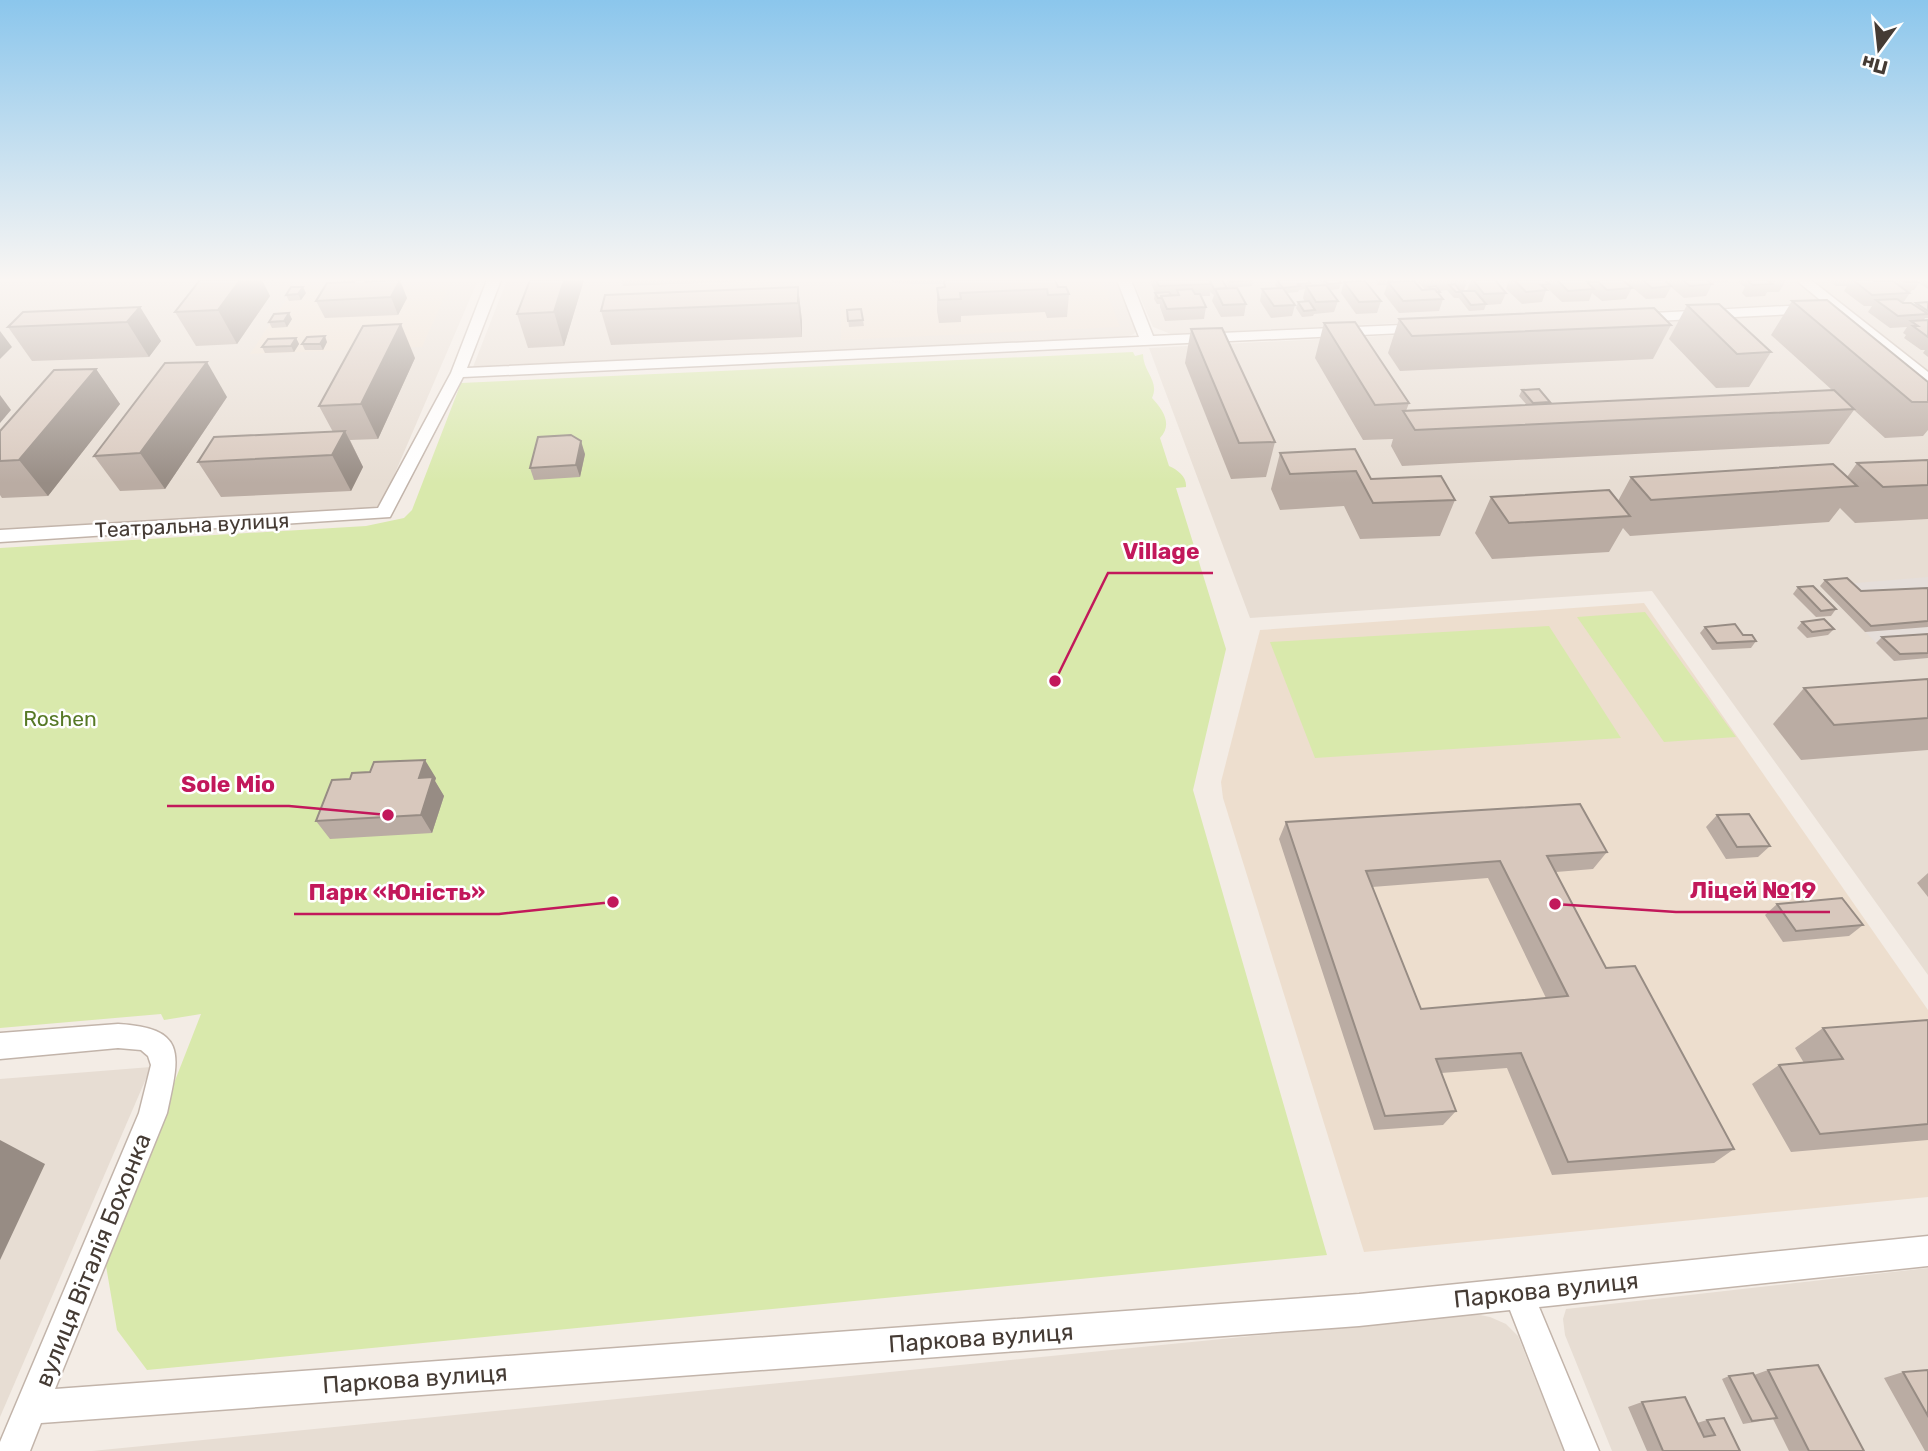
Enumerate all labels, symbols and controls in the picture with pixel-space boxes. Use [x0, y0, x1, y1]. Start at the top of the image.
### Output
north arrow [1844, 14, 1914, 84]
text: Пн [1859, 50, 1890, 79]
street label: Театральна вулиця [94, 507, 290, 543]
callout: Village [1108, 529, 1213, 573]
text: Village [1122, 537, 1200, 565]
park label: Roshen [23, 706, 97, 731]
callout: Sole Mio [167, 762, 289, 806]
text: Sole Mio [181, 770, 275, 798]
callout: Ліцей №19 [1676, 868, 1830, 912]
callout: Парк «Юність» [294, 870, 499, 914]
text: Ліцей №19 [1690, 876, 1816, 904]
text: Парк «Юність» [309, 878, 485, 906]
street label: вулиця Віталія Бохонка [29, 1129, 157, 1391]
street label: Паркова вулиця [1452, 1266, 1640, 1314]
street label: Паркова вулиця [887, 1318, 1075, 1358]
street label: Паркова вулиця [321, 1359, 509, 1399]

